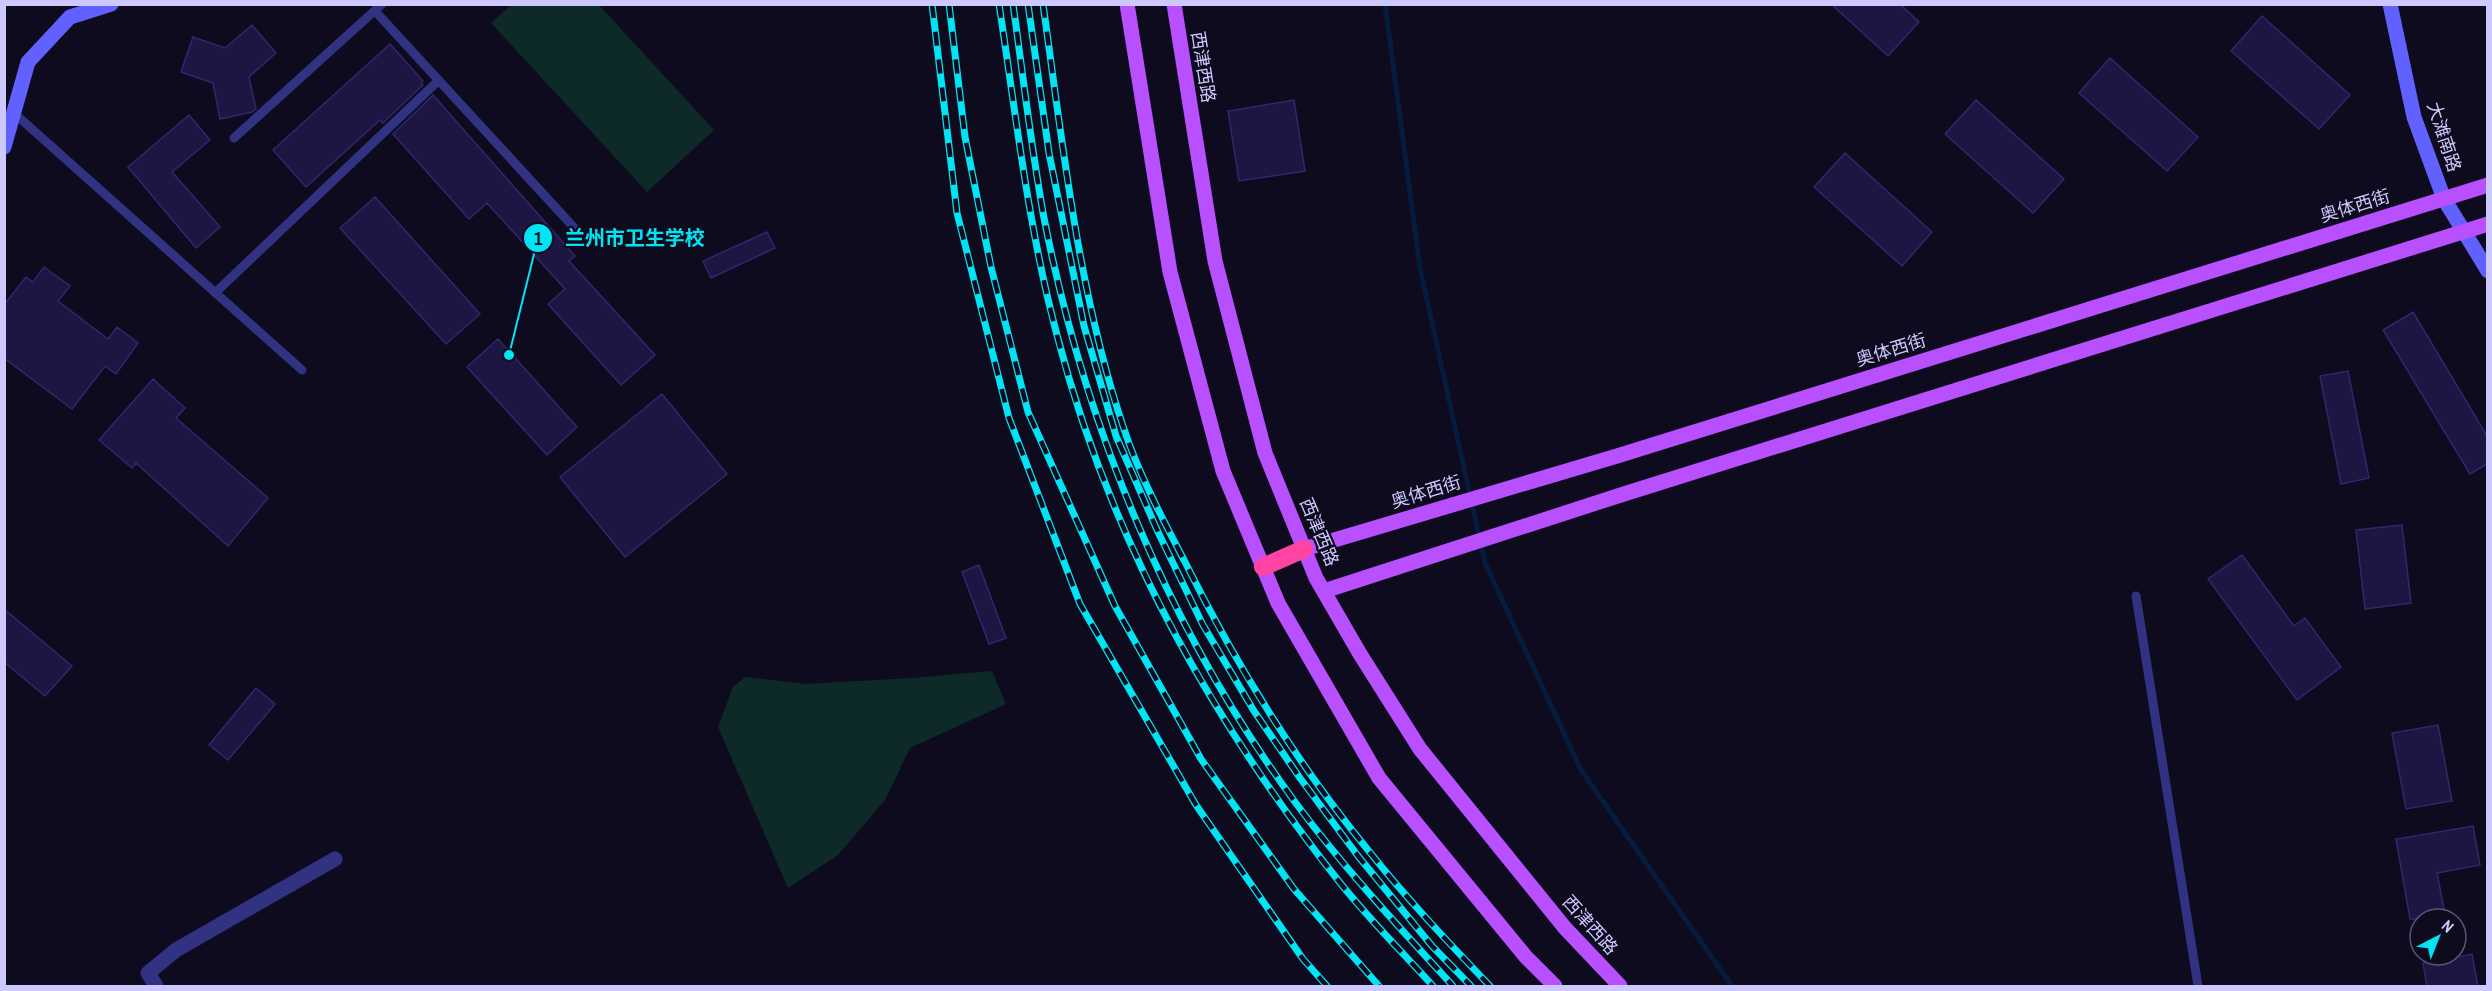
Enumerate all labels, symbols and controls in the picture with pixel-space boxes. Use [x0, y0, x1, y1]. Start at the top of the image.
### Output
street label: 西津西路 [1186, 29, 1221, 104]
street label: 大滩南路 [2421, 99, 2467, 175]
street label: 奥体西街 [2317, 183, 2393, 228]
callout: 兰州市卫生学校 [523, 219, 717, 257]
text: 兰州市卫生学校 [565, 224, 705, 251]
text: 1 [534, 226, 543, 251]
street label: 奥体西街 [1853, 327, 1929, 372]
street label: 奥体西街 [1388, 469, 1464, 514]
street label: 西津西路 [1294, 494, 1345, 570]
street label: 西津西路 [1557, 890, 1624, 960]
north arrow [2408, 907, 2468, 967]
text: N [2437, 915, 2459, 937]

